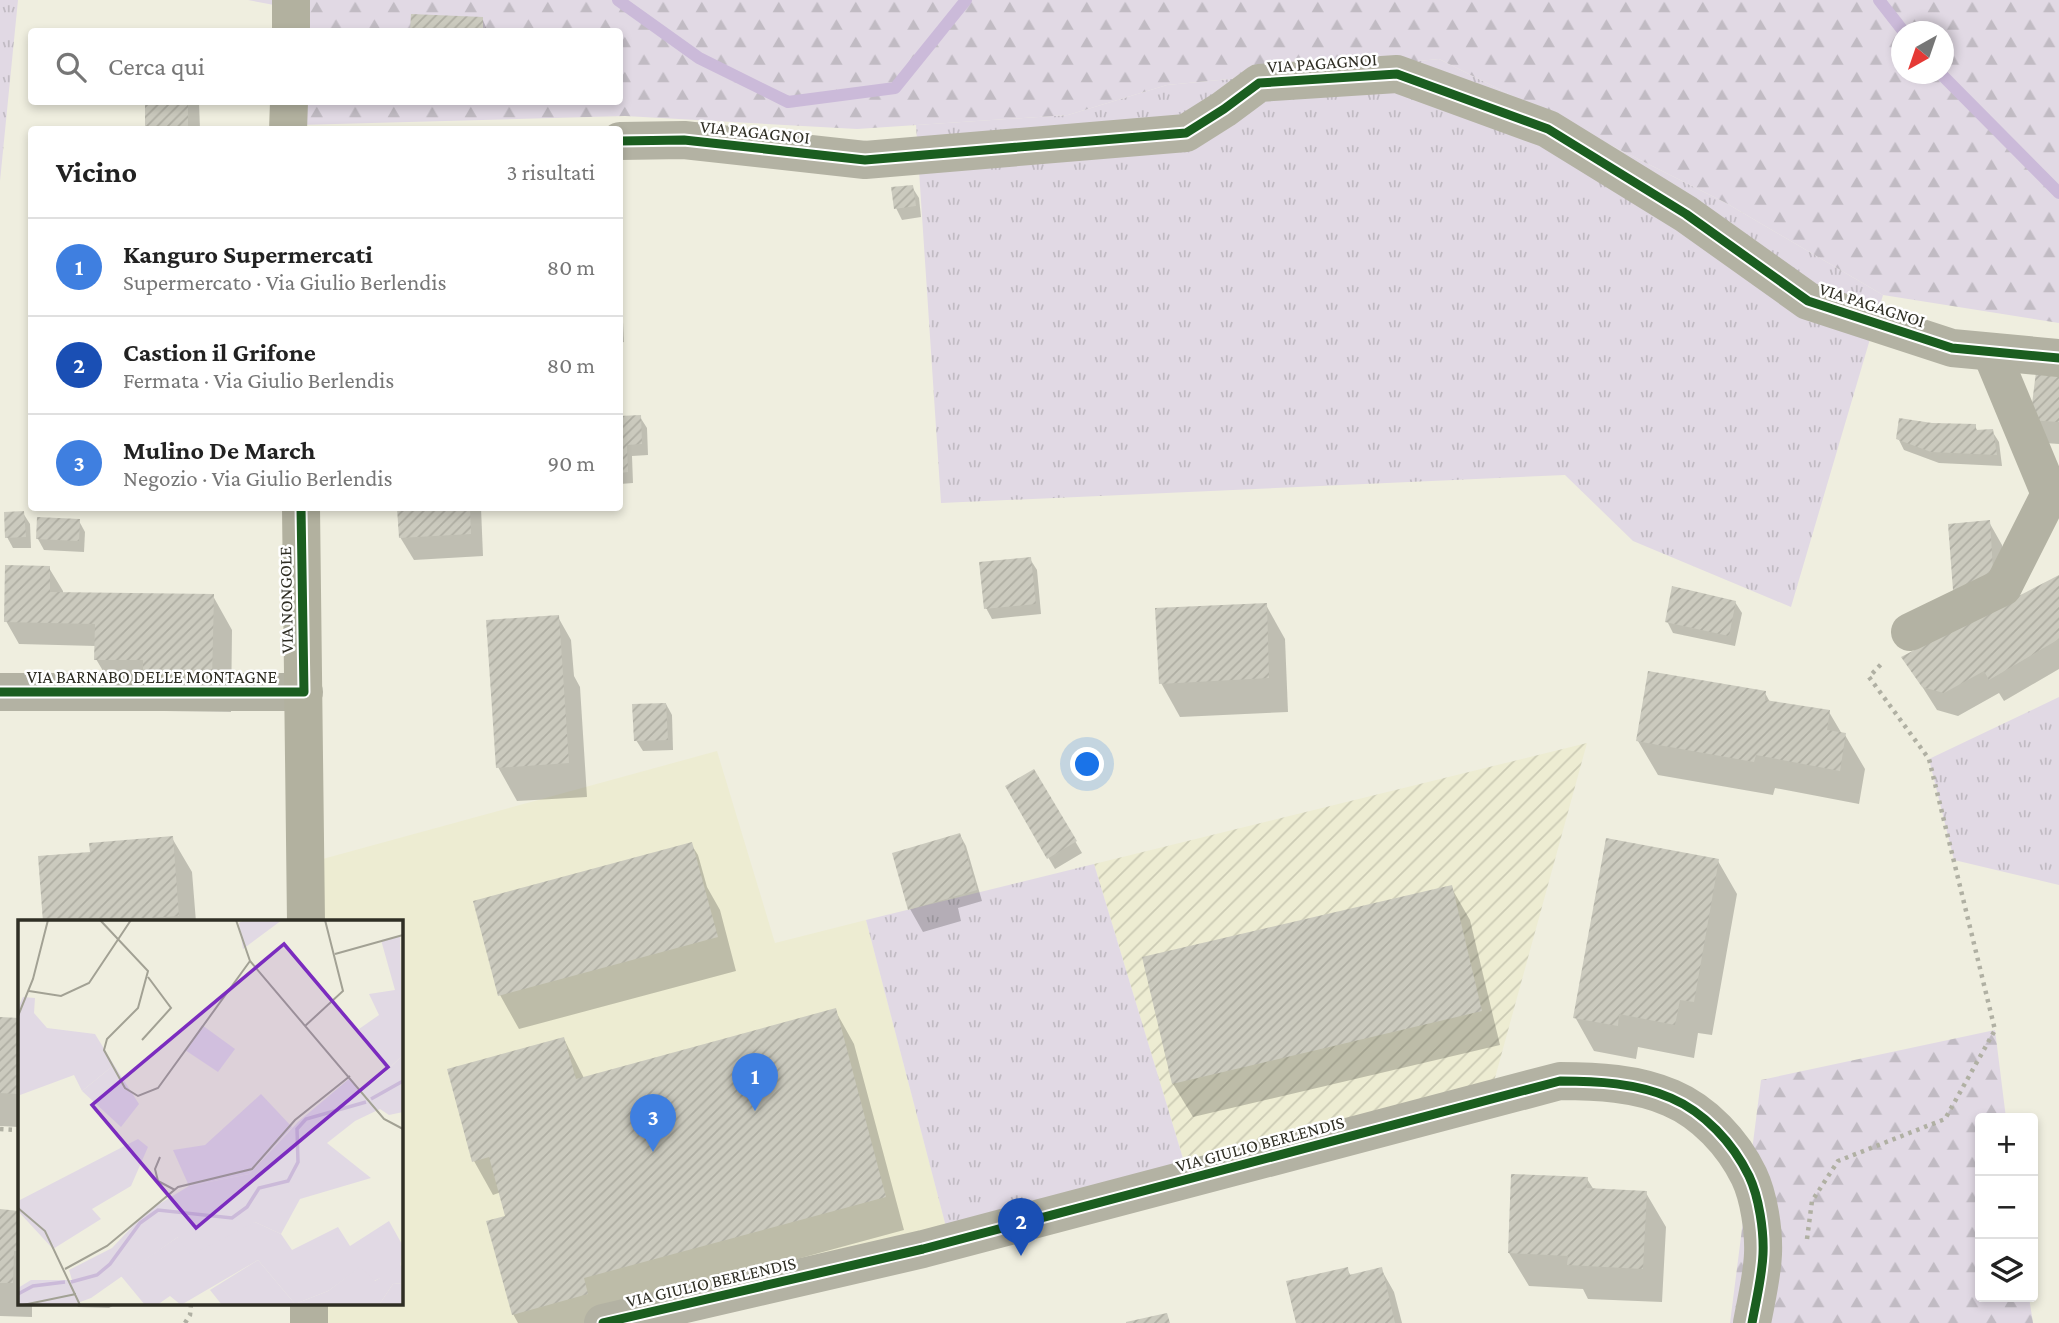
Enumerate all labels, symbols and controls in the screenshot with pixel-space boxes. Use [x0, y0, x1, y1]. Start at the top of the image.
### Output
north arrow [1891, 21, 1954, 84]
search box [28, 28, 623, 105]
icon: search [52, 48, 90, 86]
street label: VIA PAGAGNOI [1266, 49, 1378, 77]
text: Cerca qui [108, 52, 205, 81]
street label: VIA PAGAGNOI [699, 116, 811, 148]
text: Vicino [56, 155, 137, 188]
text: 3 risultati [507, 159, 595, 185]
text: Kanguro Supermercati [123, 240, 373, 269]
text: 1 [75, 254, 83, 280]
text: 80 m [547, 254, 595, 280]
text: Supermercato · Via Giulio Berlendis [123, 269, 446, 295]
street label: VIA PAGAGNOI [1817, 278, 1927, 332]
text: Castion il Grifone [123, 338, 316, 367]
text: 2 [73, 352, 85, 378]
text: 80 m [547, 352, 595, 378]
text: Fermata · Via Giulio Berlendis [123, 367, 394, 393]
text: Mulino De March [123, 436, 315, 465]
text: 3 [73, 450, 85, 476]
text: 90 m [548, 450, 595, 476]
text: Negozio · Via Giulio Berlendis [123, 465, 393, 491]
street label: VIA NONGOLE [275, 546, 297, 654]
street label: VIA BARNABO DELLE MONTAGNE [27, 667, 278, 687]
your location [1070, 747, 1104, 781]
inset map [18, 920, 402, 1306]
pin: 1 [732, 1053, 778, 1111]
pin: 3 [630, 1094, 676, 1152]
street label: VIA GIULIO BERLENDIS [1173, 1112, 1347, 1176]
map controls [1975, 1113, 2038, 1302]
button: + [1975, 1113, 2038, 1176]
button: − [1975, 1176, 2038, 1239]
pin: 2 [998, 1198, 1044, 1256]
button: layers [1975, 1239, 2038, 1302]
street label: VIA GIULIO BERLENDIS [624, 1253, 798, 1311]

